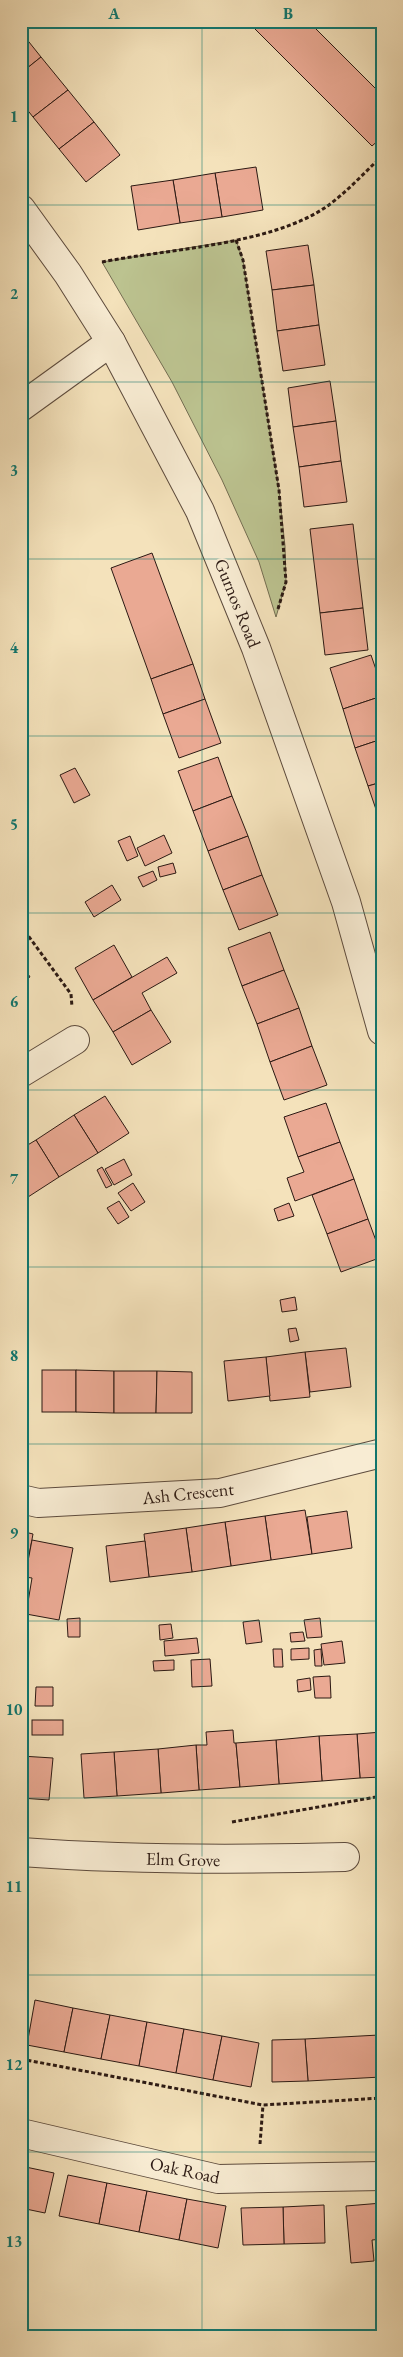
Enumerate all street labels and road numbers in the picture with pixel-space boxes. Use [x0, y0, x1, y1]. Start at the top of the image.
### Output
street label: Gurnos Road [210, 555, 267, 652]
street label: Ash Crescent [140, 1477, 235, 1509]
street label: Elm Grove [146, 1847, 220, 1871]
street label: Oak Road [148, 2151, 223, 2189]

